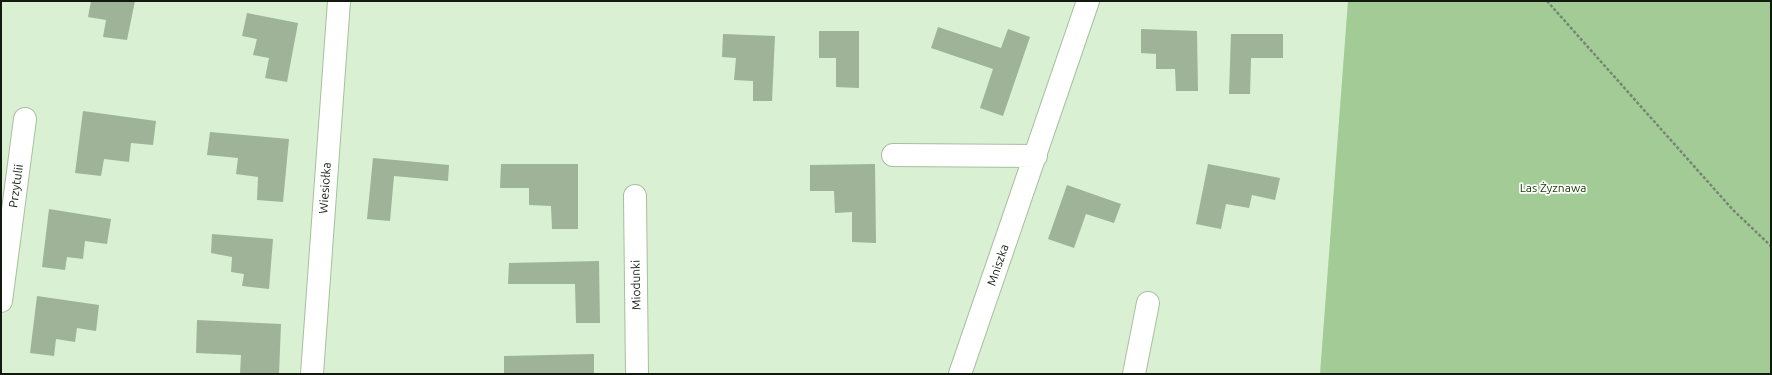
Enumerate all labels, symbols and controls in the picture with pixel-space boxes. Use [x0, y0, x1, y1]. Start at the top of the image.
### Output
street label: Wiesiołka [316, 162, 334, 214]
street label: Przytulii [6, 163, 26, 209]
park label: Las Żyznawa [1520, 181, 1586, 195]
street label: Mniszka [984, 242, 1012, 288]
street label: Miodunki [628, 260, 644, 310]

